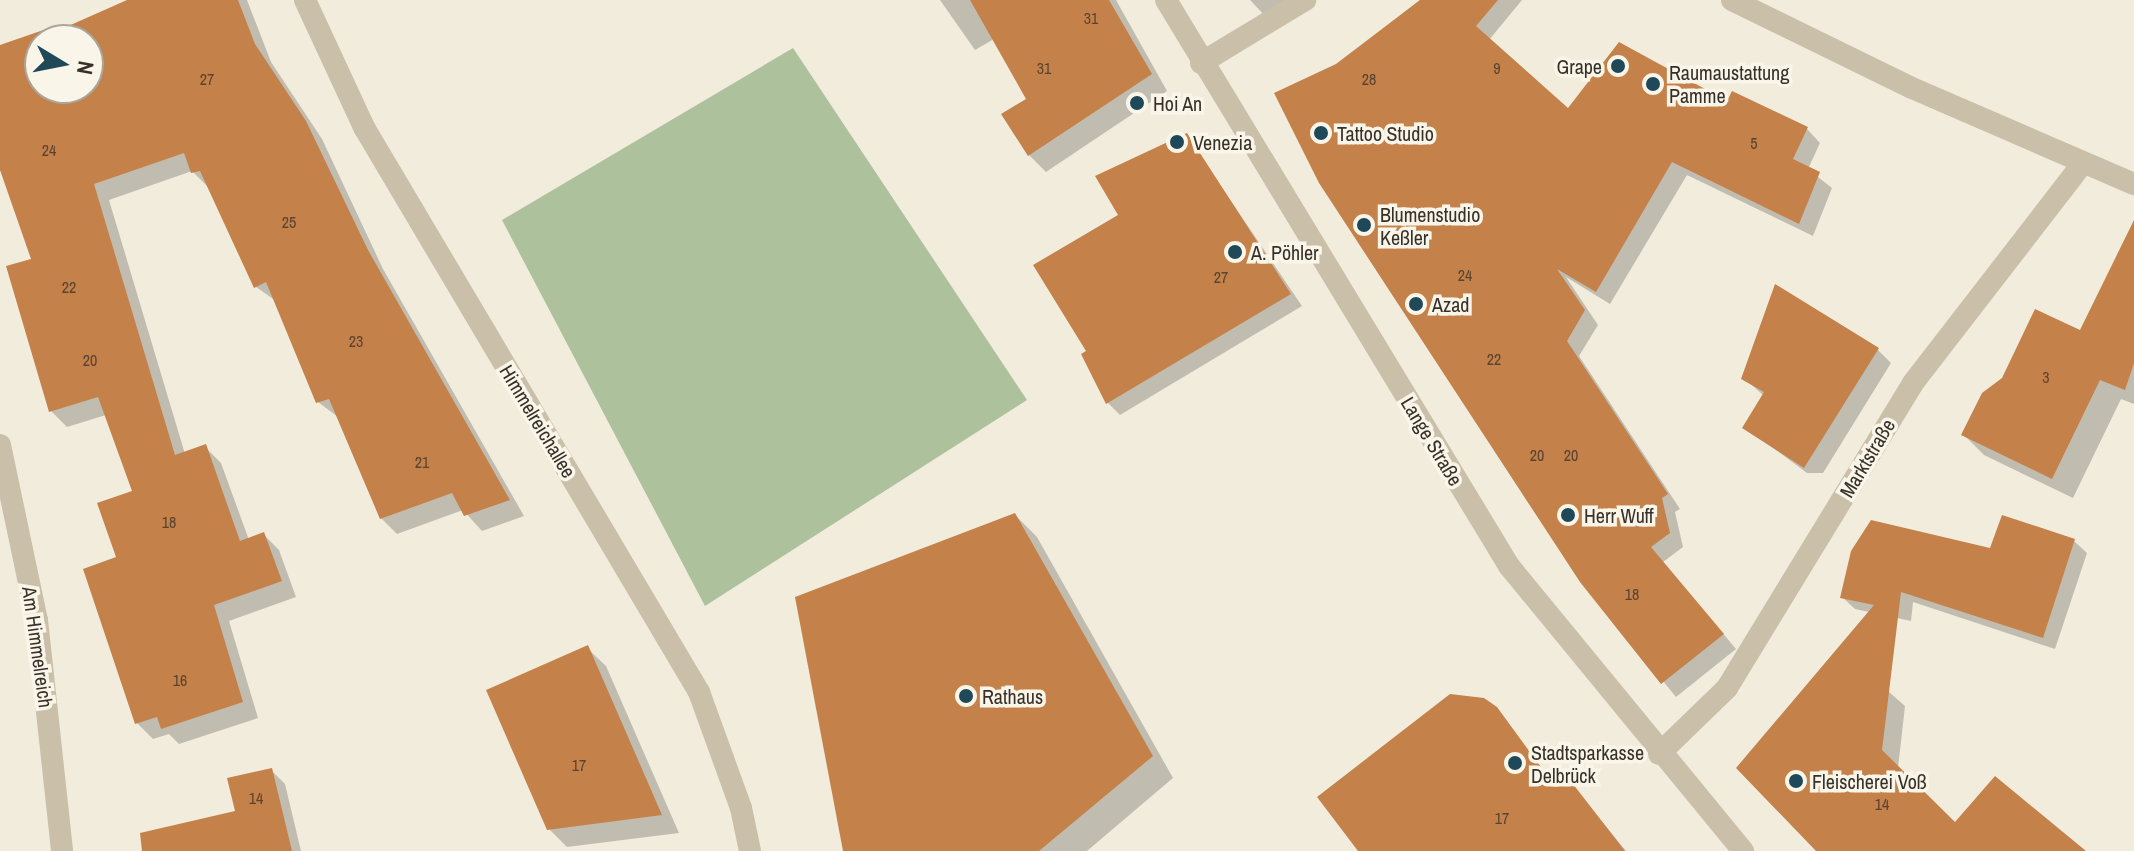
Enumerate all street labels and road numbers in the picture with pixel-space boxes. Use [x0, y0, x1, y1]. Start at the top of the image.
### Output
street label: Himmelreichallee [495, 360, 581, 482]
street label: Lange Straße [1396, 392, 1468, 490]
street label: Marktstraße [1834, 414, 1900, 502]
street label: Am Himmelreich [18, 585, 58, 709]

